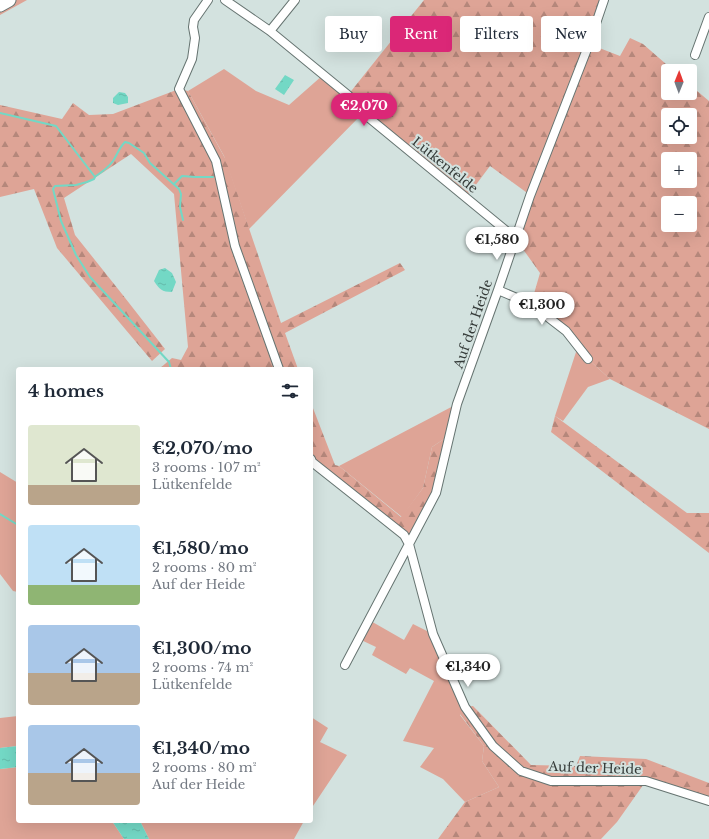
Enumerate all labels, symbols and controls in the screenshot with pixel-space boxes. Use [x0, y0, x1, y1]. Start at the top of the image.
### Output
chip: Buy [325, 16, 382, 52]
chip: Rent [390, 16, 452, 52]
chip: Filters [460, 16, 533, 52]
chip: New [541, 16, 601, 52]
north arrow [661, 64, 697, 100]
map controls [661, 64, 697, 232]
pin: €2,070 [331, 93, 397, 127]
text: €2,070 [340, 97, 388, 114]
button: locate [661, 108, 697, 144]
street label: Lütkenfelde [409, 133, 481, 197]
button: + [661, 152, 697, 188]
button: − [661, 196, 697, 232]
pin: €1,580 [464, 227, 530, 261]
text: €1,580 [475, 231, 519, 248]
street label: Auf der Heide [449, 277, 496, 372]
pin: €1,300 [509, 292, 575, 326]
text: €1,300 [519, 296, 565, 313]
icon: filters [279, 380, 301, 402]
text: 4 homes [28, 381, 104, 402]
text: €2,070/mo [152, 438, 253, 459]
icon: home [60, 441, 108, 489]
text: 3 rooms · 107 m² [152, 459, 261, 476]
text: Lütkenfelde [152, 476, 232, 493]
text: €1,580/mo [152, 538, 249, 559]
icon: home [60, 541, 108, 589]
text: 2 rooms · 80 m² [152, 559, 256, 576]
text: Auf der Heide [152, 576, 245, 593]
text: €1,300/mo [152, 638, 251, 659]
icon: home [60, 641, 108, 689]
pin: €1,340 [435, 654, 501, 688]
text: €1,340 [445, 658, 491, 675]
text: 2 rooms · 74 m² [152, 659, 253, 676]
text: Lütkenfelde [152, 676, 232, 693]
text: €1,340/mo [152, 738, 250, 759]
icon: home [60, 741, 108, 789]
street label: Auf der Heide [547, 758, 642, 778]
text: 2 rooms · 80 m² [152, 759, 256, 776]
text: Auf der Heide [152, 776, 245, 793]

